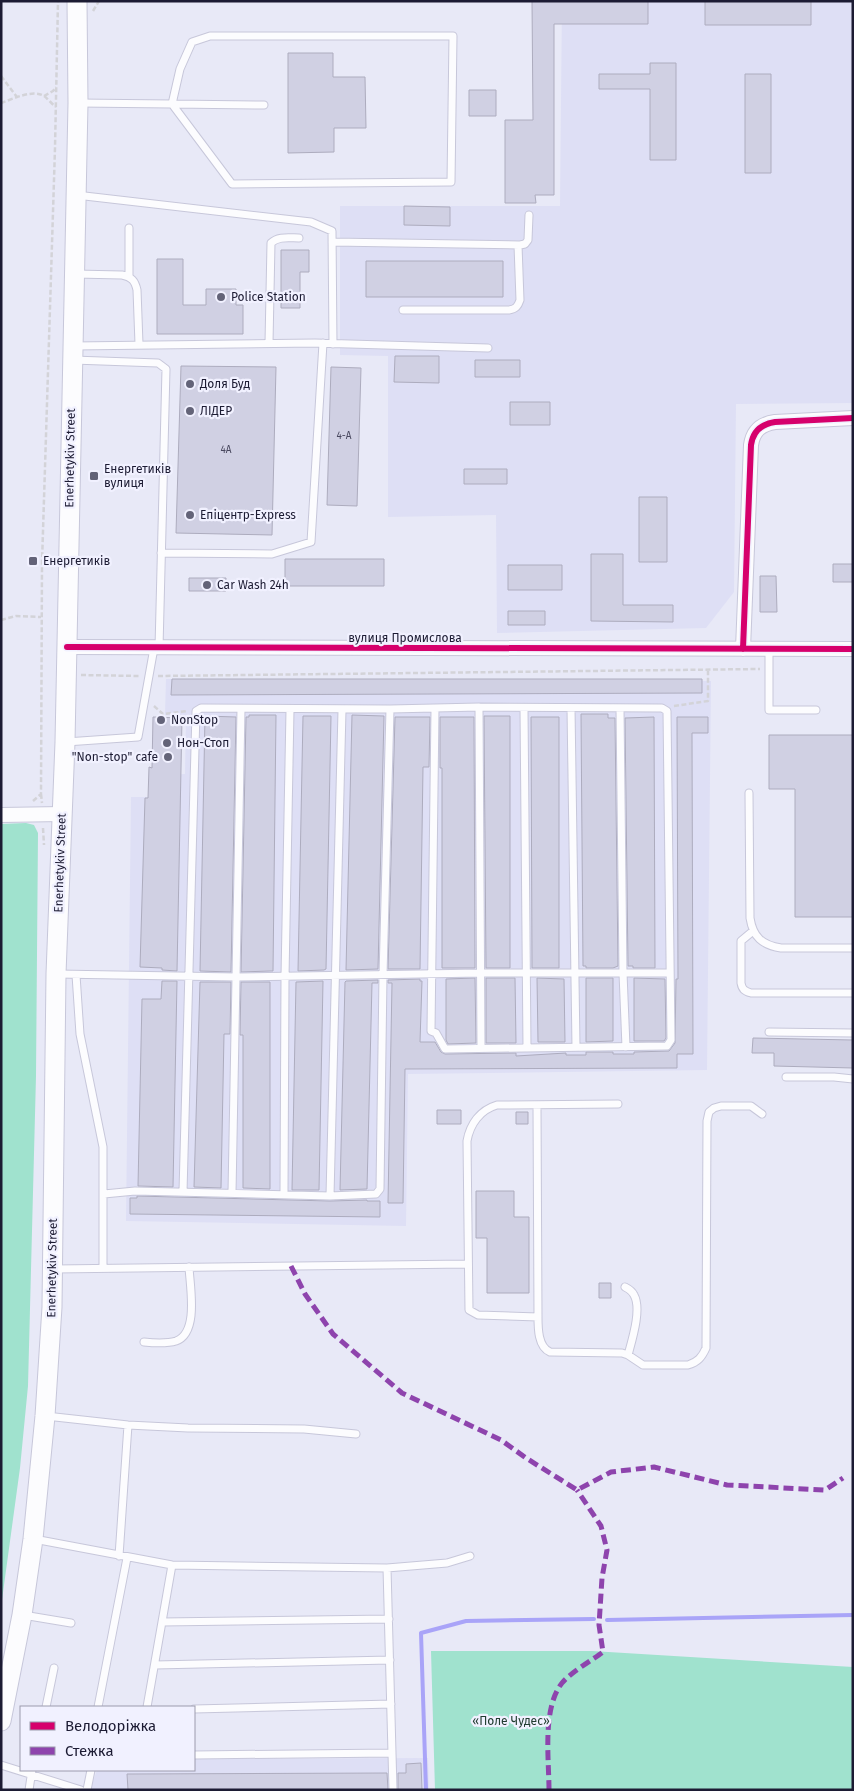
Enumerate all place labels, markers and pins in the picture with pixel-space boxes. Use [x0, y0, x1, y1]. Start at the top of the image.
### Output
place label: Police Station [231, 290, 306, 304]
marker: Police Station [215, 291, 227, 303]
place label: Доля Буд [199, 377, 251, 391]
marker: Доля Буд [184, 378, 196, 390]
place label: ЛІДЕР [200, 404, 232, 418]
marker: ЛІДЕР [184, 405, 196, 417]
place label: Енергетиків вулиця [104, 462, 171, 490]
marker: Енергетиків вулиця [88, 470, 100, 482]
place label: Епіцентр-Express [200, 508, 296, 522]
marker: Епіцентр-Express [184, 509, 196, 521]
place label: Енергетиків [43, 554, 110, 568]
marker: Енергетиків [27, 555, 39, 567]
place label: Car Wash 24h [217, 578, 289, 592]
marker: Car Wash 24h [201, 579, 213, 591]
place label: NonStop [171, 713, 218, 727]
marker: NonStop [155, 714, 167, 726]
place label: Нон-Стоп [177, 736, 229, 750]
marker: Нон-Стоп [161, 737, 173, 749]
place label: "Non-stop" cafe [72, 750, 158, 764]
marker: "Non-stop" cafe [162, 751, 174, 763]

